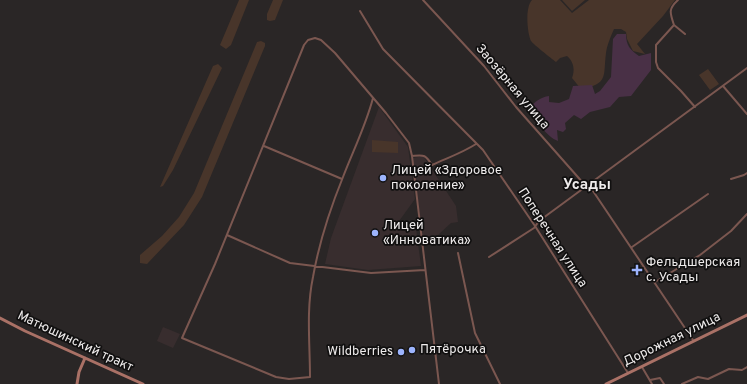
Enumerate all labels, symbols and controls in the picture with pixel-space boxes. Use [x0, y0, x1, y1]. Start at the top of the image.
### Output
street label: Заозёрная улица [472, 41, 552, 133]
place label: Лицей «Здоровое поколение» [391, 163, 502, 194]
marker: Лицей «Здоровое поколение» [378, 173, 388, 183]
district label: Усады [563, 176, 611, 195]
street label: Поперечная улица [514, 185, 590, 291]
place label: Лицей «Инноватика» [383, 218, 471, 249]
marker: Лицей «Инноватика» [370, 228, 380, 238]
place label: Фельдшерская с. Усады [646, 255, 740, 286]
marker: Фельдшерская с. Усады [631, 264, 643, 276]
street label: Матюшинский тракт [15, 308, 136, 376]
street label: Дорожная улица [621, 309, 723, 371]
place label: Пятёрочка [420, 342, 486, 358]
place label: Wildberries [327, 344, 393, 360]
marker: Пятёрочка [407, 345, 417, 355]
marker: Wildberries [396, 347, 406, 357]

